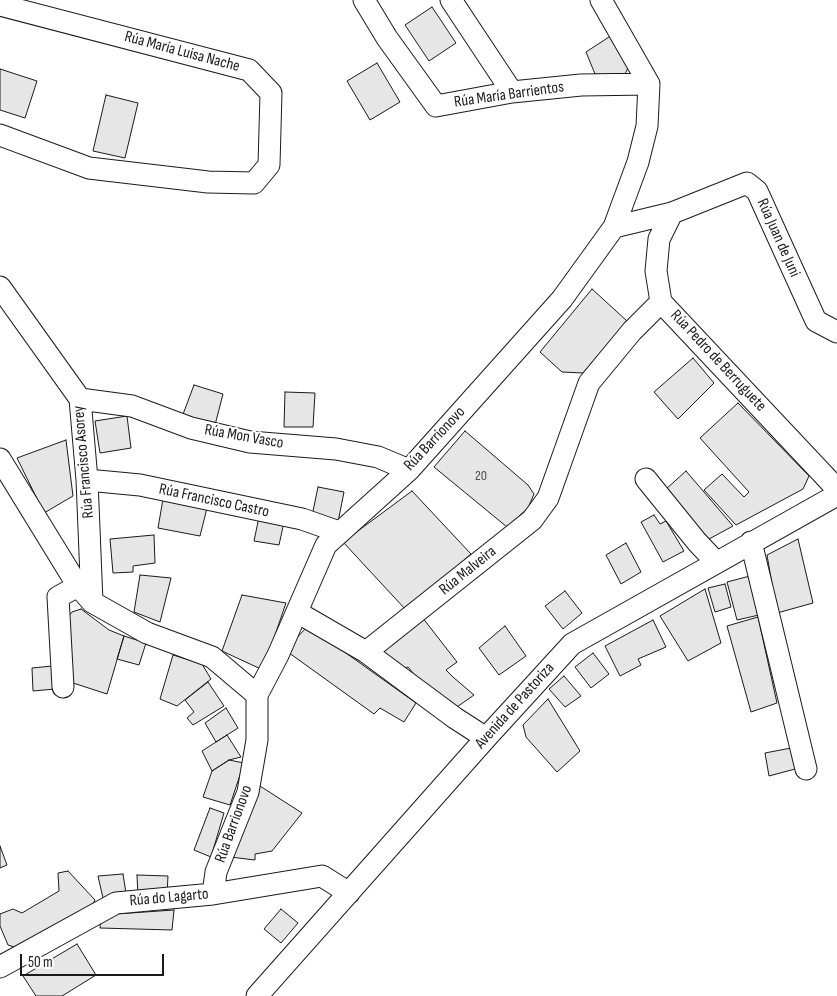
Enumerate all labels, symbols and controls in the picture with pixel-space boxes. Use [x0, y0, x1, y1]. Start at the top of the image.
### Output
street label: Rúa María Luisa Nache [122, 27, 242, 77]
street label: Rúa María Barrientos [453, 78, 565, 112]
street label: Rúa Juan de Juni [752, 196, 804, 280]
street label: Rúa Pedro de Berruguete [666, 306, 770, 416]
street label: Rúa Barrionovo [400, 403, 470, 475]
street label: Rúa Francisco Asorey [70, 405, 98, 519]
street label: Rúa Mon Vasco [203, 421, 285, 453]
house number: 20 [475, 468, 487, 484]
street label: Rúa Francisco Castro [157, 480, 271, 522]
street label: Rúa Malveira [436, 542, 500, 600]
street label: Avenida de Pastoriza [471, 659, 559, 753]
street label: Rúa Barrionovo [211, 783, 257, 865]
street label: Rúa do Lagarto [129, 885, 209, 911]
scale bar [22, 944, 166, 976]
text: 50 m [28, 953, 53, 972]

